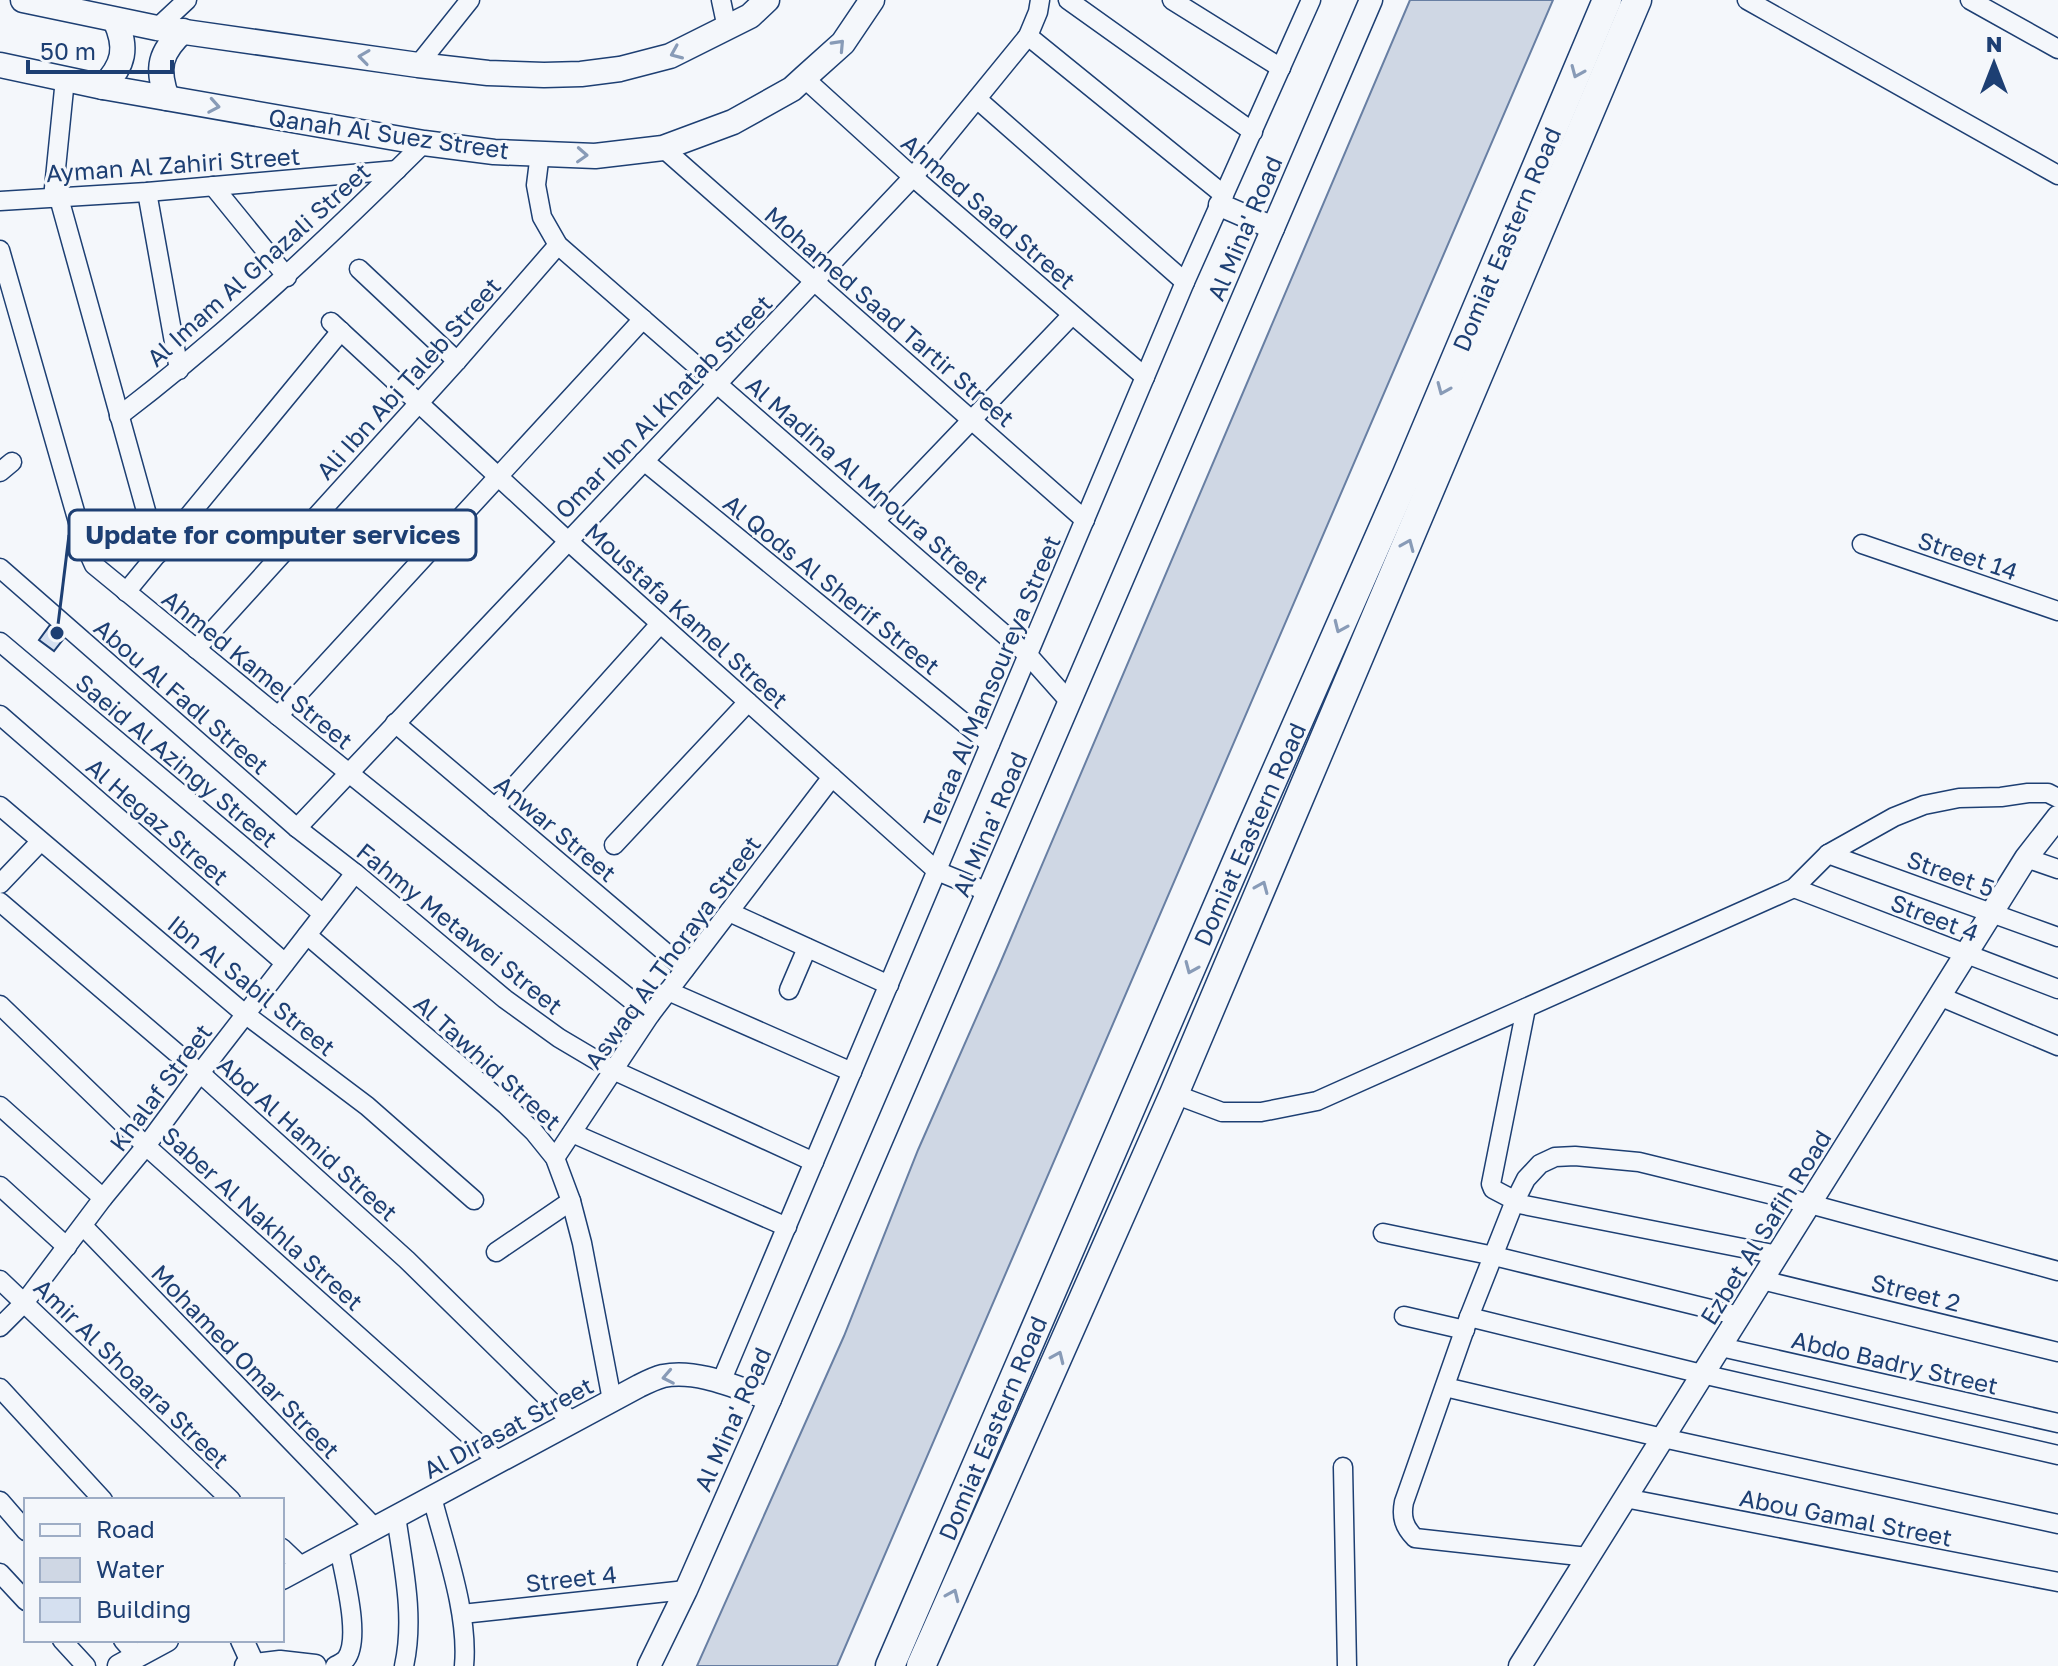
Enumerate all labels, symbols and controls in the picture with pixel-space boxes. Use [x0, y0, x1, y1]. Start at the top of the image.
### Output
scale bar [28, 24, 172, 74]
north arrow [1954, 24, 2034, 104]
text: N [1986, 30, 2002, 57]
text: 50 m [40, 36, 96, 65]
one-way arrow [830, 40, 845, 54]
one-way arrow [670, 43, 684, 59]
one-way arrow [357, 49, 371, 66]
one-way arrow [1570, 64, 1586, 78]
one-way arrow [207, 97, 221, 114]
street label: Qanah Al Suez Street [267, 102, 511, 164]
street label: Domiat Eastern Road [1446, 122, 1566, 356]
street label: Ahmed Saad Street [896, 128, 1082, 294]
street label: Ayman Al Zahiri Street [45, 141, 301, 187]
one-way arrow [576, 147, 589, 164]
street label: Al Mina' Road [1200, 151, 1288, 305]
street label: Al Imam Al Ghazali Street [140, 156, 376, 372]
street label: Mohamed Saad Tartir Street [759, 200, 1021, 432]
street label: Ali Ibn Abi Taleb Street [310, 271, 506, 485]
street label: Omar Ibn Al Khatab Street [548, 288, 778, 524]
street label: Al Madina Al Mnoura Street [741, 370, 995, 596]
one-way arrow [1436, 381, 1453, 395]
street label: Al Qods Al Sherif Street [718, 488, 946, 680]
callout: Update for computer services [69, 510, 476, 560]
street label: Moustafa Kamel Street [580, 516, 794, 714]
text: Update for computer services [85, 519, 461, 550]
street label: Street 14 [1914, 524, 2022, 586]
street label: Teraa Al Mansoureya Street [916, 531, 1066, 831]
one-way arrow [1398, 539, 1414, 553]
street label: Ahmed Kamel Street [157, 583, 359, 755]
street label: Abou Al Fadl Street [89, 612, 275, 780]
one-way arrow [1333, 619, 1349, 634]
street label: Saeid Al Azingy Street [70, 667, 284, 853]
street label: Domiat Eastern Road [1187, 718, 1311, 950]
street label: Al Mina' Road [945, 747, 1033, 901]
street label: Al Hegaz Street [81, 751, 235, 891]
street label: Anwar Street [489, 769, 623, 887]
street label: Aswaq Al Thoraya Street [578, 830, 766, 1074]
street label: Fahmy Metawei Street [351, 836, 569, 1020]
street label: Street 5 [1903, 844, 1999, 902]
one-way arrow [1253, 881, 1269, 896]
street label: Street 4 [1887, 887, 1983, 947]
street label: Ibn Al Sabil Street [162, 909, 342, 1061]
one-way arrow [1184, 960, 1200, 975]
street label: Al Tawhid Street [409, 988, 567, 1136]
street label: Khalaf Street [103, 1018, 217, 1156]
street label: Abd Al Hamid Street [212, 1050, 404, 1226]
street label: Saber Al Nakhla Street [156, 1120, 370, 1316]
street label: Ezbet Al Safih Road [1693, 1124, 1837, 1330]
street label: Mohamed Omar Street [146, 1258, 346, 1464]
street label: Street 2 [1868, 1267, 1964, 1317]
street label: Amir Al Shoaara Street [28, 1272, 236, 1474]
street label: Domiat Eastern Road [932, 1311, 1052, 1545]
street label: Abdo Badry Street [1789, 1324, 2001, 1400]
street label: Al Mina' Road [687, 1343, 777, 1495]
one-way arrow [1048, 1351, 1064, 1365]
one-way arrow [661, 1367, 674, 1384]
street label: Al Dirasat Street [418, 1370, 598, 1484]
street label: Abou Gamal Street [1737, 1482, 1955, 1552]
legend [24, 1498, 284, 1642]
text: Road [96, 1514, 155, 1543]
text: Water [96, 1554, 164, 1583]
street label: Street 4 [524, 1559, 618, 1597]
one-way arrow [943, 1588, 959, 1603]
text: Building [96, 1594, 191, 1623]

